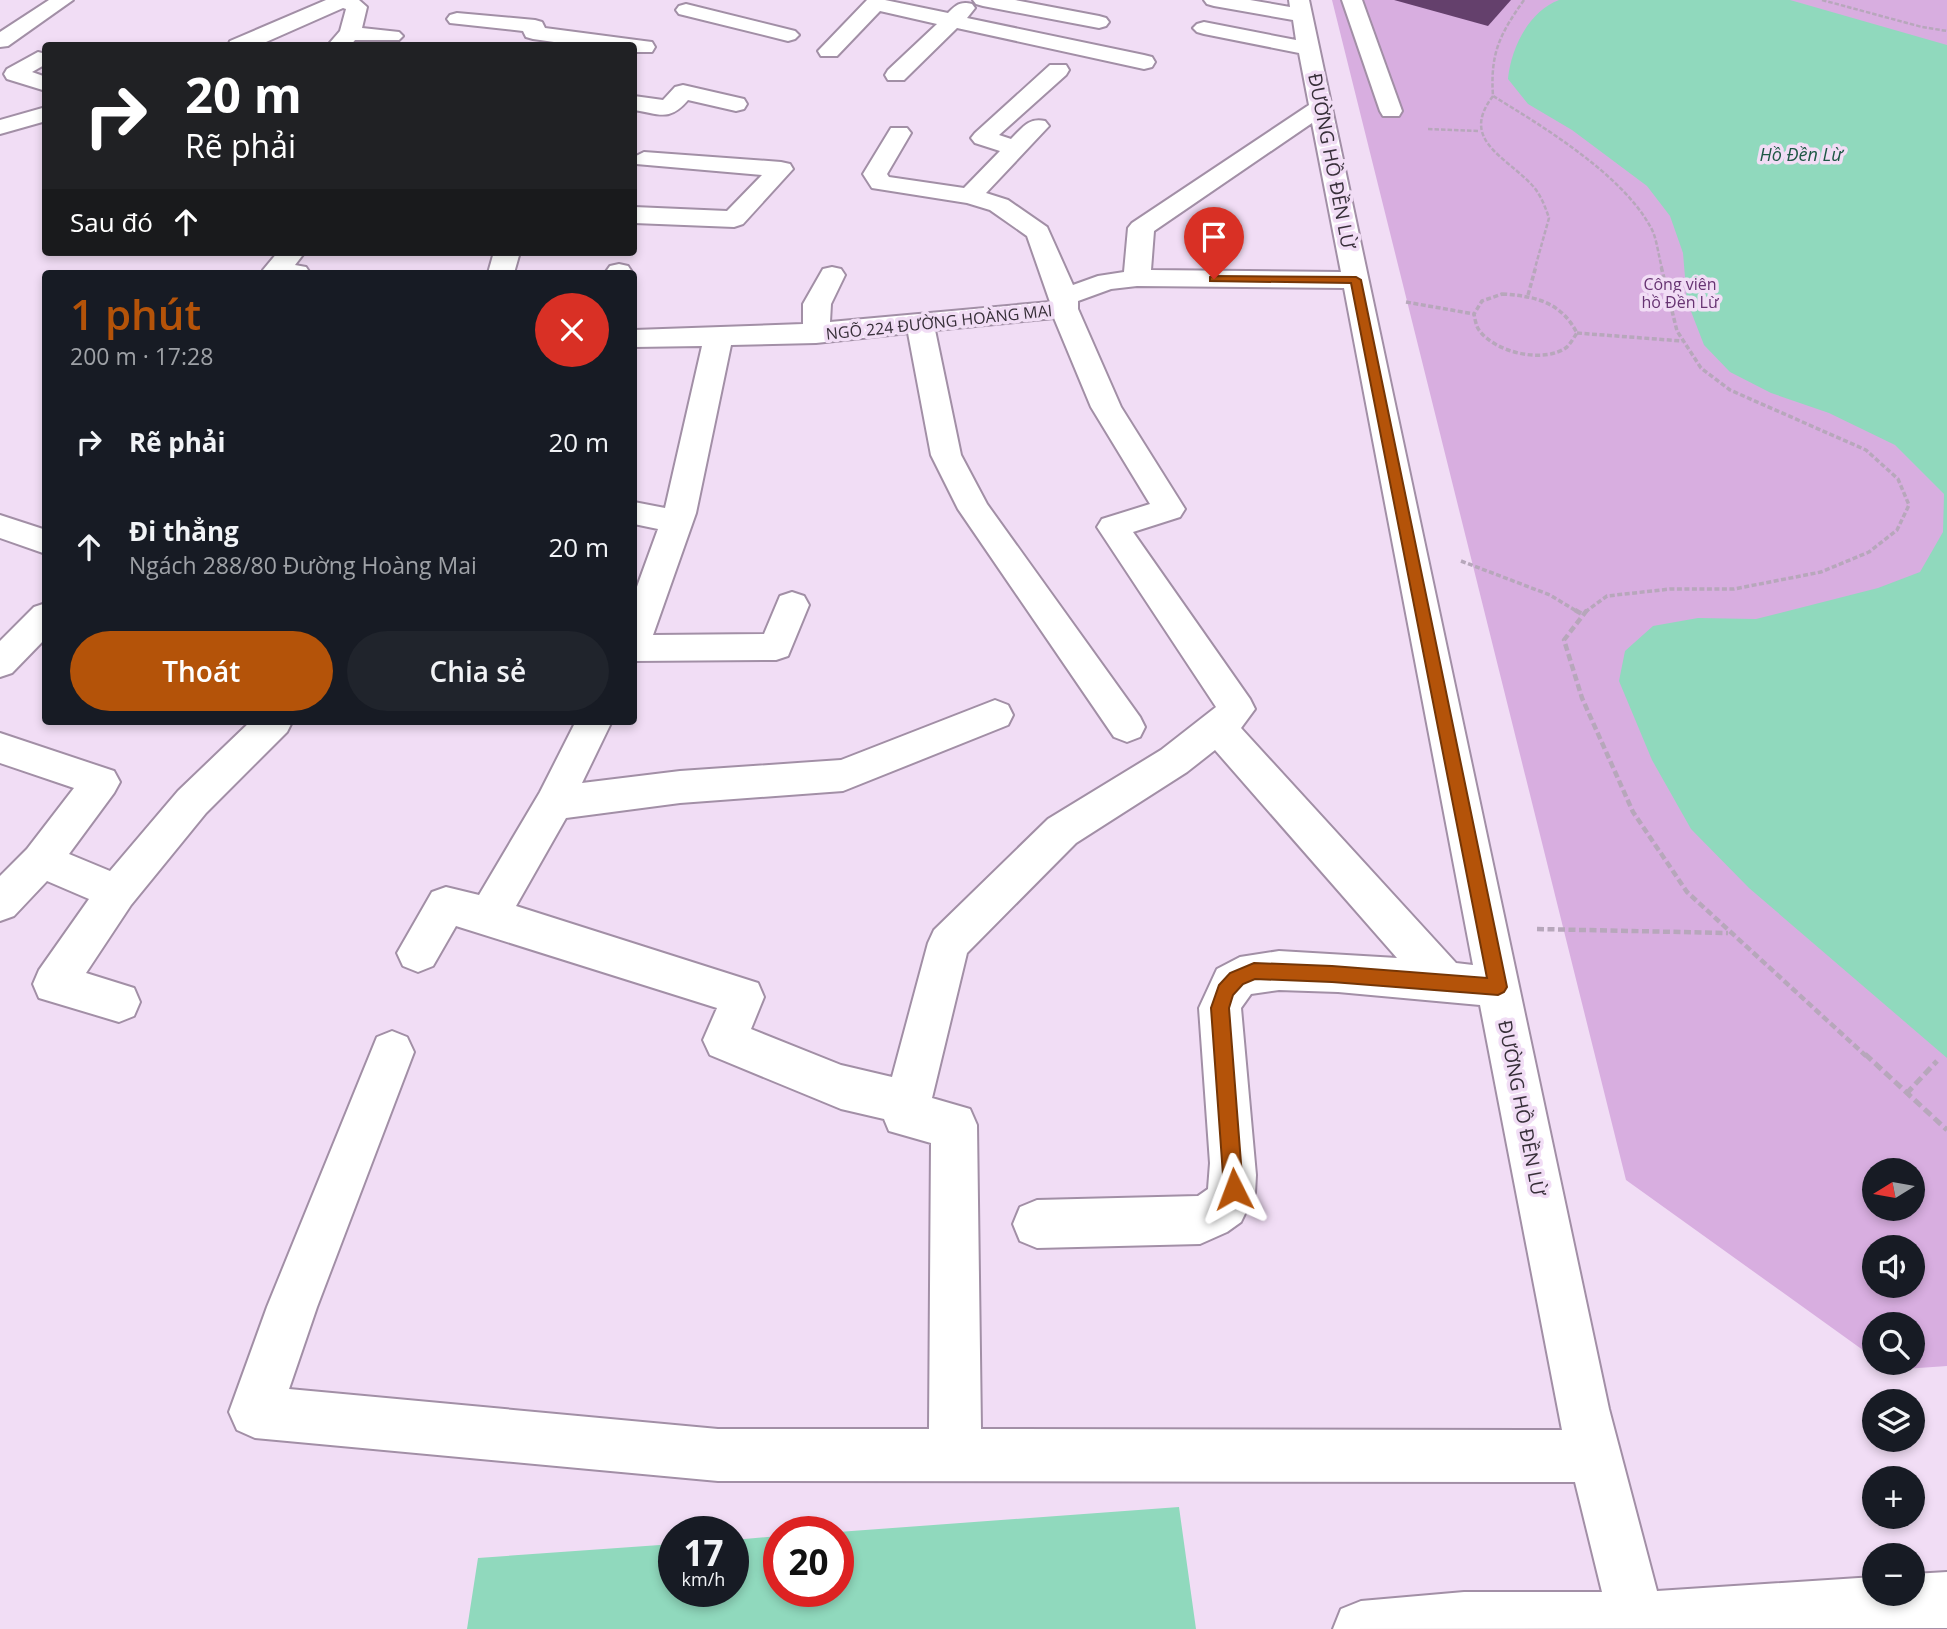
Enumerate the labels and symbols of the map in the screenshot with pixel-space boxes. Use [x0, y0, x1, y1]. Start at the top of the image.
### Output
street label: ĐƯỜNG HỒ ĐỀN LỪ [1302, 71, 1362, 252]
water label: Hồ Đền Lừ [1760, 142, 1845, 166]
pin [1184, 207, 1244, 279]
park label: Công viên hồ Đền Lừ [1641, 273, 1720, 313]
street label: NGÕ 224 ĐƯỜNG HOÀNG MAI [825, 299, 1053, 345]
street label: ĐƯỜNG HỒ ĐỀN LỪ [1492, 1018, 1552, 1199]
position arrow [1197, 1152, 1271, 1226]
north arrow [1862, 1158, 1925, 1222]
speed limit sign: 20 [763, 1516, 854, 1607]

